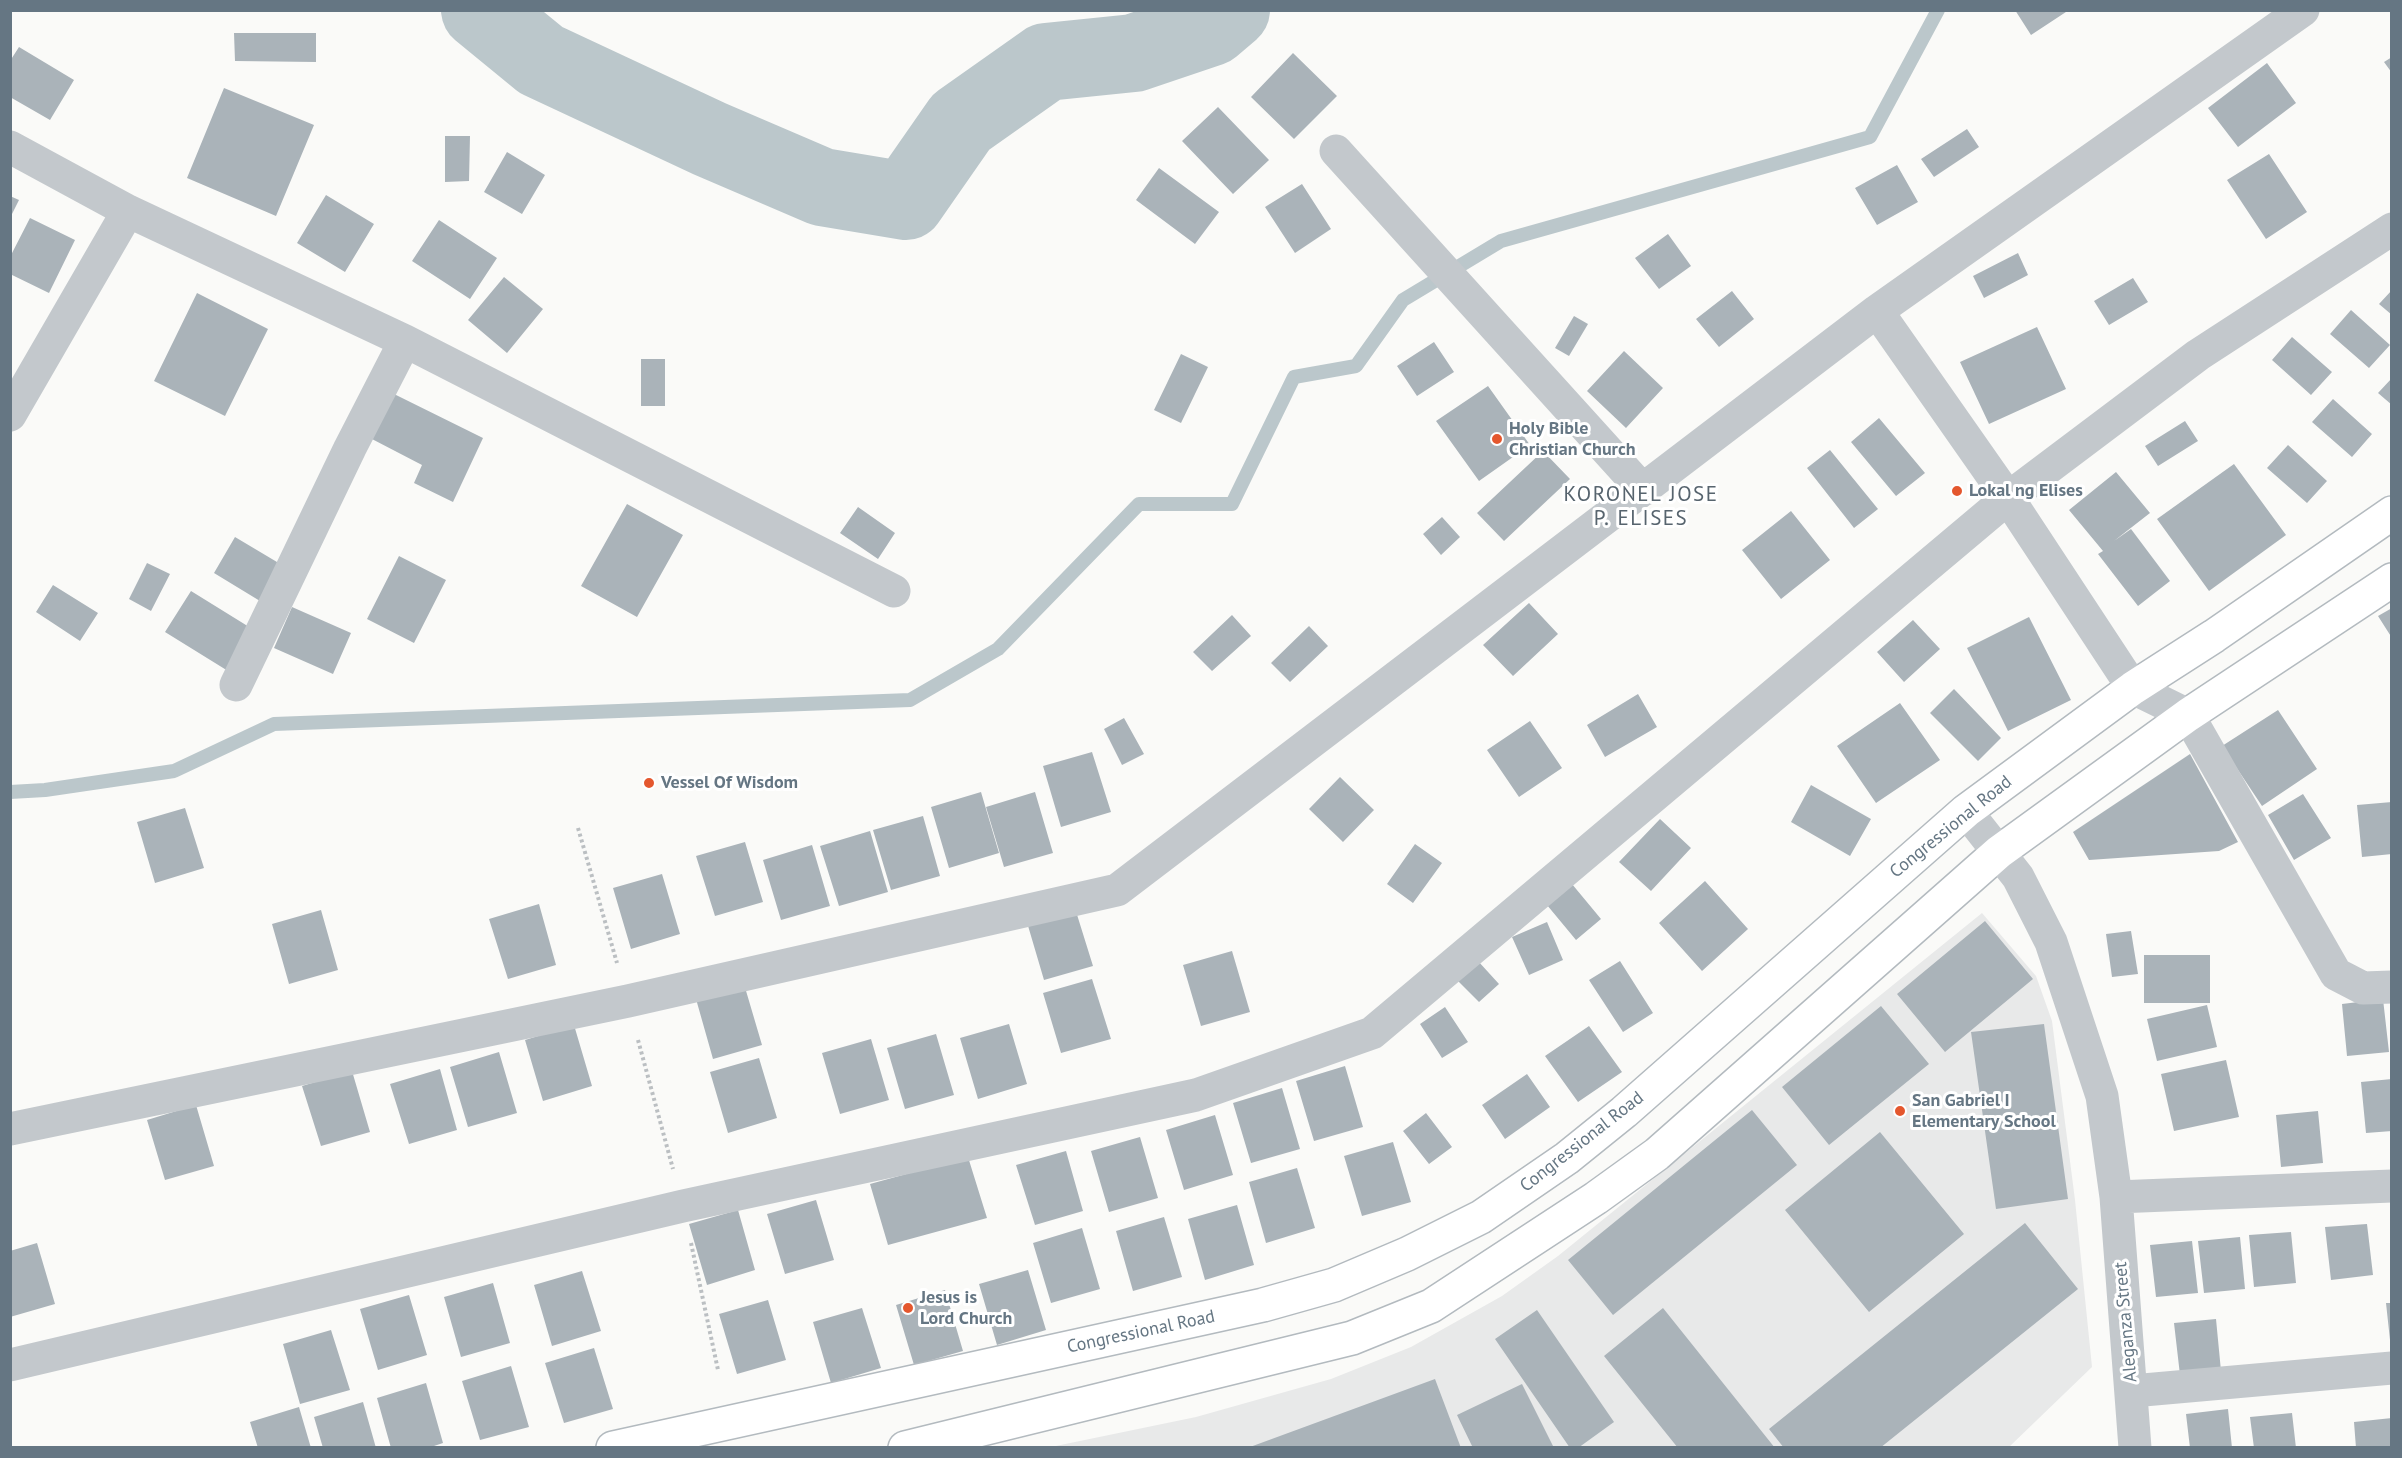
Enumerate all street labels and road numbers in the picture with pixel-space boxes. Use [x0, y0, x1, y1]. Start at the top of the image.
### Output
street label: Congressional Road [1886, 771, 2016, 883]
street label: Congressional Road [1516, 1087, 1648, 1197]
street label: Aleganza Street [2110, 1261, 2142, 1383]
street label: Congressional Road [1065, 1306, 1217, 1358]

